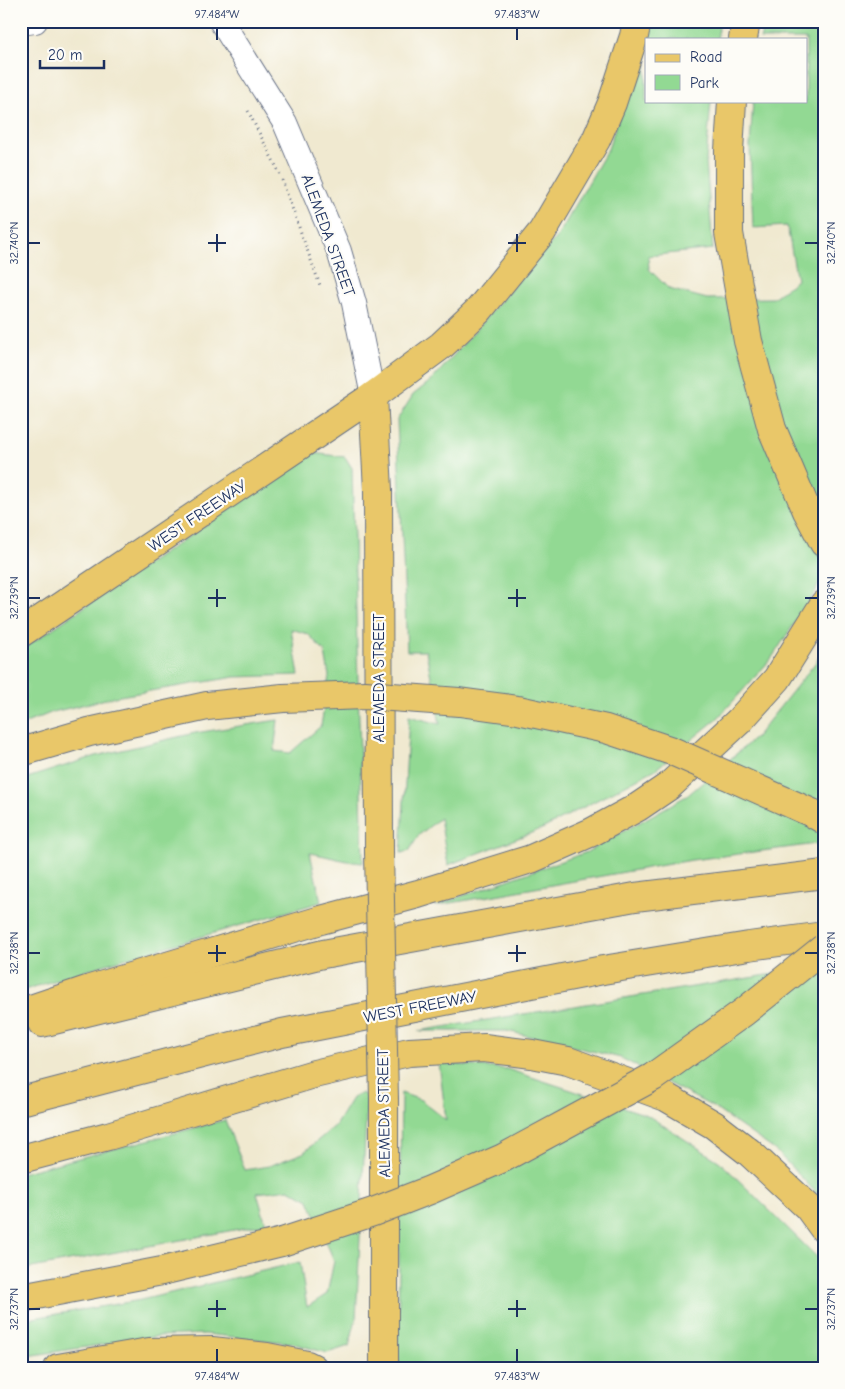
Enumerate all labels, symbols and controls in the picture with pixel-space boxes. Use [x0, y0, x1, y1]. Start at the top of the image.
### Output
text: 97.484°W [194, 7, 240, 21]
text: 97.483°W [494, 7, 540, 21]
scale bar [40, 38, 104, 70]
legend [645, 38, 808, 102]
text: 20 m [48, 46, 82, 64]
text: Road [690, 48, 722, 66]
text: Park [690, 74, 719, 92]
street label: ALEMEDA STREET [298, 172, 359, 300]
text: 32.740°N [7, 222, 21, 264]
text: 32.740°N [824, 222, 838, 264]
street label: WEST FREEWAY [145, 476, 251, 555]
text: 32.739°N [7, 576, 21, 620]
text: 32.739°N [824, 576, 838, 620]
street label: ALEMEDA STREET [370, 613, 388, 743]
text: 32.738°N [7, 932, 21, 974]
text: 32.738°N [824, 932, 838, 974]
street label: WEST FREEWAY [362, 987, 479, 1027]
street label: ALEMEDA STREET [374, 1048, 394, 1178]
text: 32.737°N [7, 1288, 21, 1330]
text: 32.737°N [824, 1288, 838, 1330]
text: 97.484°W [194, 1369, 240, 1383]
text: 97.483°W [494, 1369, 540, 1383]

